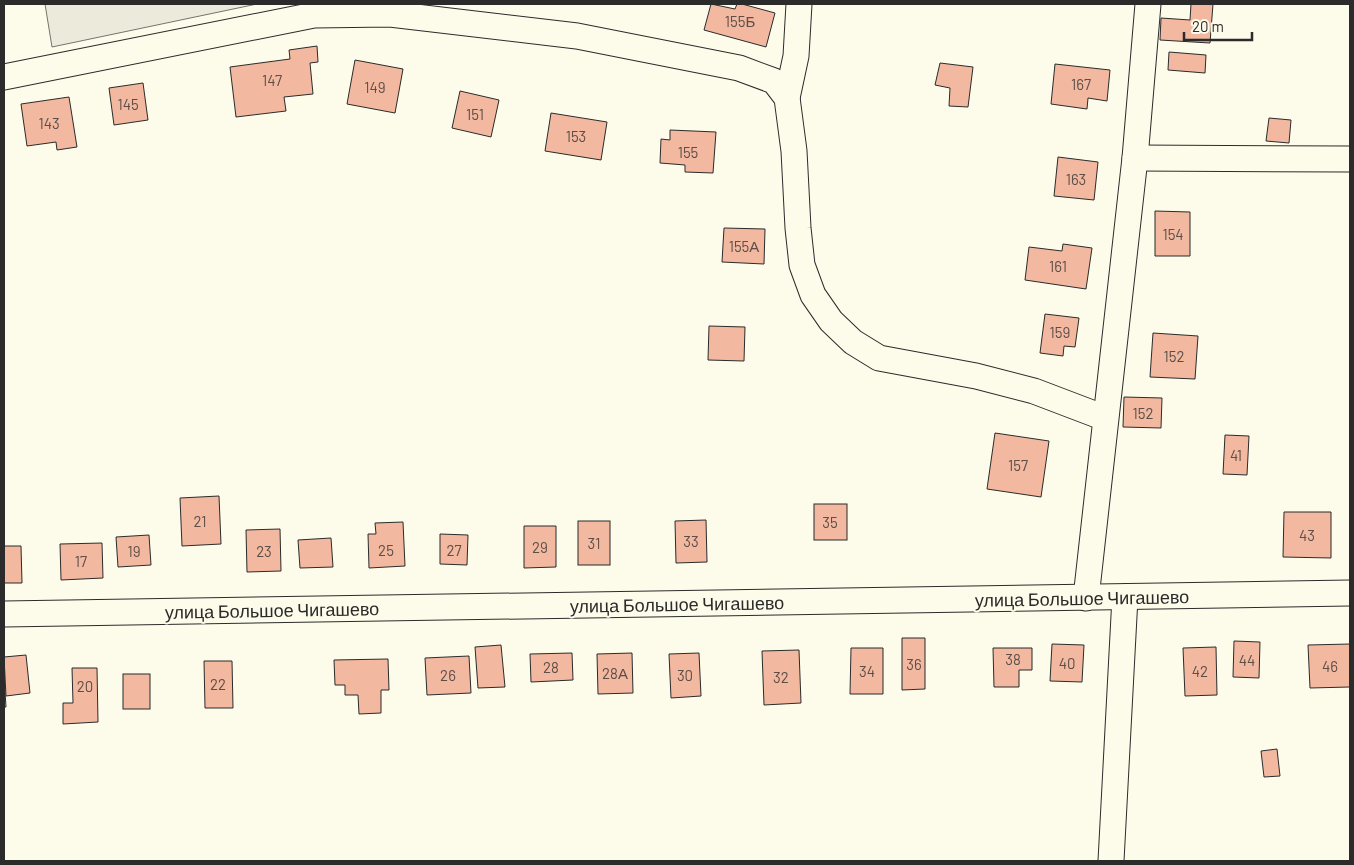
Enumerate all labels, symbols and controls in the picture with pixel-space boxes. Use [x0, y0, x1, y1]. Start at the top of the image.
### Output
scale bar [1184, 10, 1252, 42]
house number: 155Б [725, 12, 755, 30]
text: 20 m [1192, 17, 1224, 35]
house number: 147 [262, 71, 282, 89]
house number: 167 [1071, 75, 1091, 93]
house number: 149 [364, 78, 386, 96]
house number: 145 [117, 95, 139, 113]
house number: 151 [466, 105, 484, 123]
house number: 143 [38, 114, 60, 132]
house number: 153 [566, 127, 586, 145]
house number: 155 [678, 143, 698, 161]
house number: 163 [1066, 170, 1086, 188]
house number: 154 [1162, 225, 1184, 243]
house number: 155А [729, 237, 759, 255]
house number: 161 [1049, 257, 1067, 275]
house number: 159 [1050, 323, 1070, 341]
house number: 152 [1163, 347, 1185, 365]
house number: 152 [1132, 404, 1154, 422]
house number: 41 [1230, 446, 1242, 464]
house number: 157 [1008, 456, 1028, 474]
house number: 21 [193, 512, 207, 530]
house number: 35 [822, 513, 838, 531]
house number: 43 [1299, 526, 1315, 544]
house number: 33 [683, 532, 699, 550]
house number: 31 [588, 534, 600, 552]
house number: 29 [532, 538, 548, 556]
house number: 25 [378, 541, 394, 559]
house number: 27 [446, 541, 462, 559]
house number: 19 [127, 542, 141, 560]
house number: 23 [256, 542, 272, 560]
house number: 17 [75, 552, 87, 570]
street label: улица Большое Чигашево [975, 585, 1189, 611]
street label: улица Большое Чигашево [570, 591, 784, 617]
street label: улица Большое Чигашево [165, 597, 379, 623]
house number: 38 [1005, 650, 1021, 668]
house number: 44 [1239, 651, 1255, 669]
house number: 40 [1059, 654, 1075, 672]
house number: 36 [906, 655, 922, 673]
house number: 46 [1322, 657, 1338, 675]
house number: 28 [543, 658, 559, 676]
house number: 34 [859, 662, 875, 680]
house number: 42 [1192, 662, 1208, 680]
house number: 28А [602, 664, 628, 682]
house number: 26 [440, 666, 456, 684]
house number: 30 [677, 666, 693, 684]
house number: 32 [773, 668, 789, 686]
house number: 22 [210, 675, 226, 693]
house number: 20 [77, 677, 93, 695]

